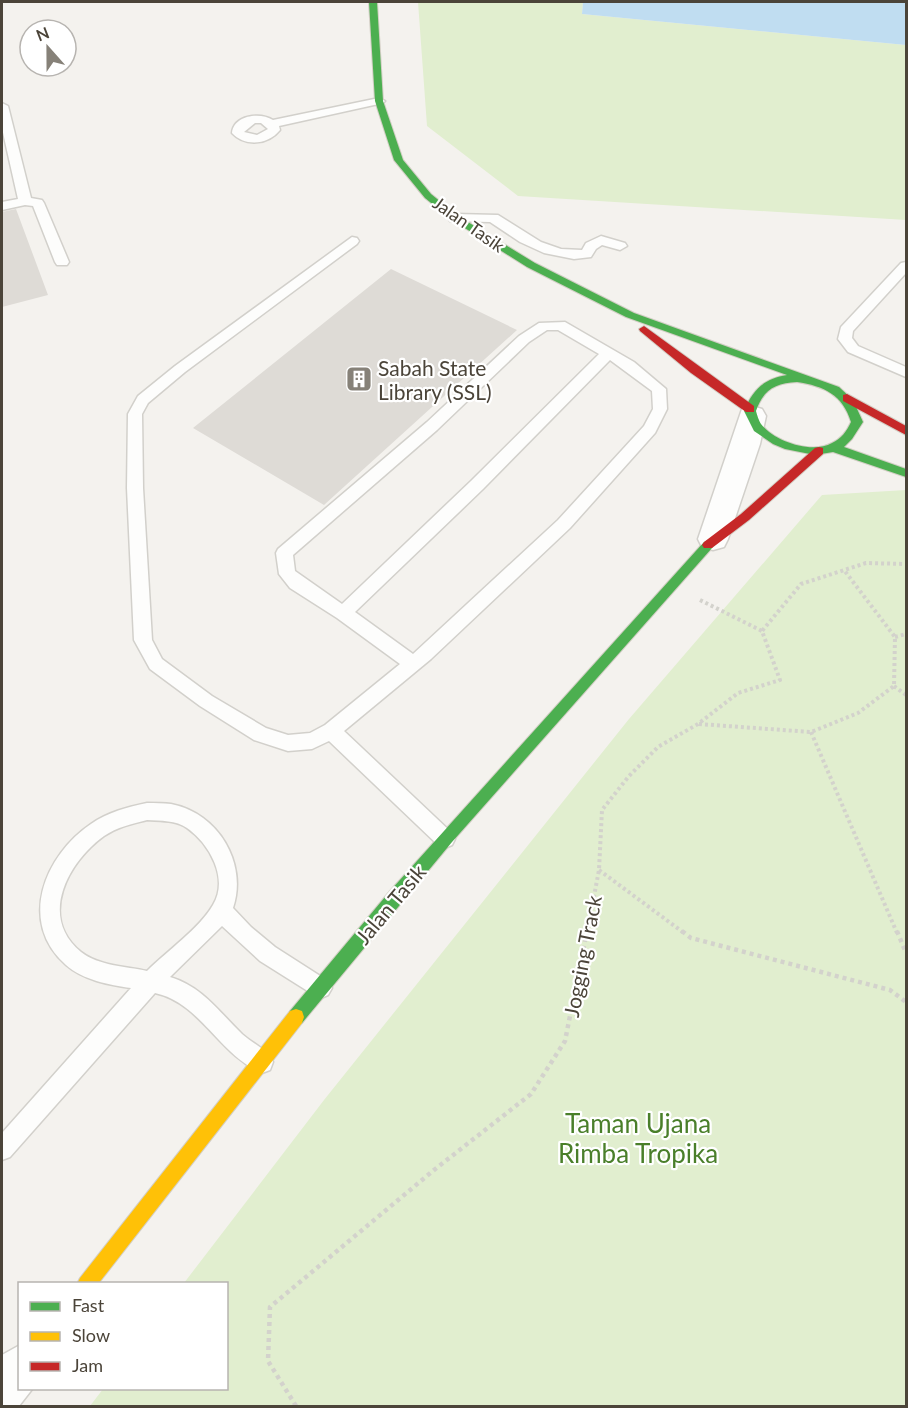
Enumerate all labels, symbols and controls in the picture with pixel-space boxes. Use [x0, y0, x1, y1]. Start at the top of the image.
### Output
north arrow [18, 18, 78, 78]
text: N [33, 22, 52, 45]
street label: Jalan Tasik [429, 191, 510, 257]
place label: Sabah State Library (SSL) [378, 355, 492, 404]
building icon: Sabah State Library (SSL) [344, 364, 374, 394]
street label: Jalan Tasik [350, 859, 431, 949]
street label: Jogging Track [558, 893, 606, 1019]
park label: Taman Ujana Rimba Tropika [558, 1107, 718, 1169]
legend [18, 1282, 228, 1390]
text: Fast [72, 1294, 105, 1316]
text: Slow [72, 1324, 110, 1346]
text: Jam [72, 1354, 103, 1376]

